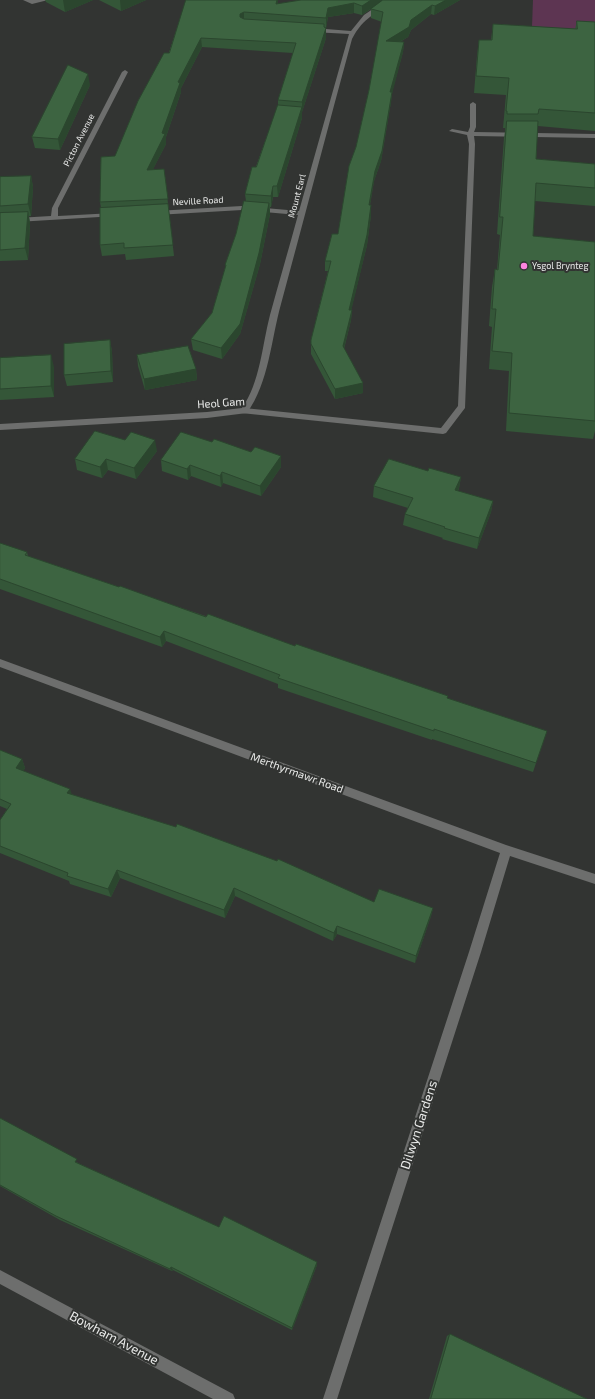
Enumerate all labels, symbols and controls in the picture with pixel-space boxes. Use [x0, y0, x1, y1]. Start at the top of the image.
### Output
street label: Picton Avenue [61, 112, 97, 168]
street label: Mount Earl [286, 173, 308, 219]
street label: Neville Road [172, 194, 224, 208]
marker: Ysgol Brynteg [519, 261, 529, 271]
place label: Ysgol Brynteg [532, 261, 588, 271]
street label: Heol Gam [197, 395, 245, 411]
street label: Merthyrmawr Road [249, 750, 345, 796]
street label: Dilwyn Gardens [397, 1079, 441, 1171]
street label: Bowham Avenue [67, 1308, 161, 1368]

